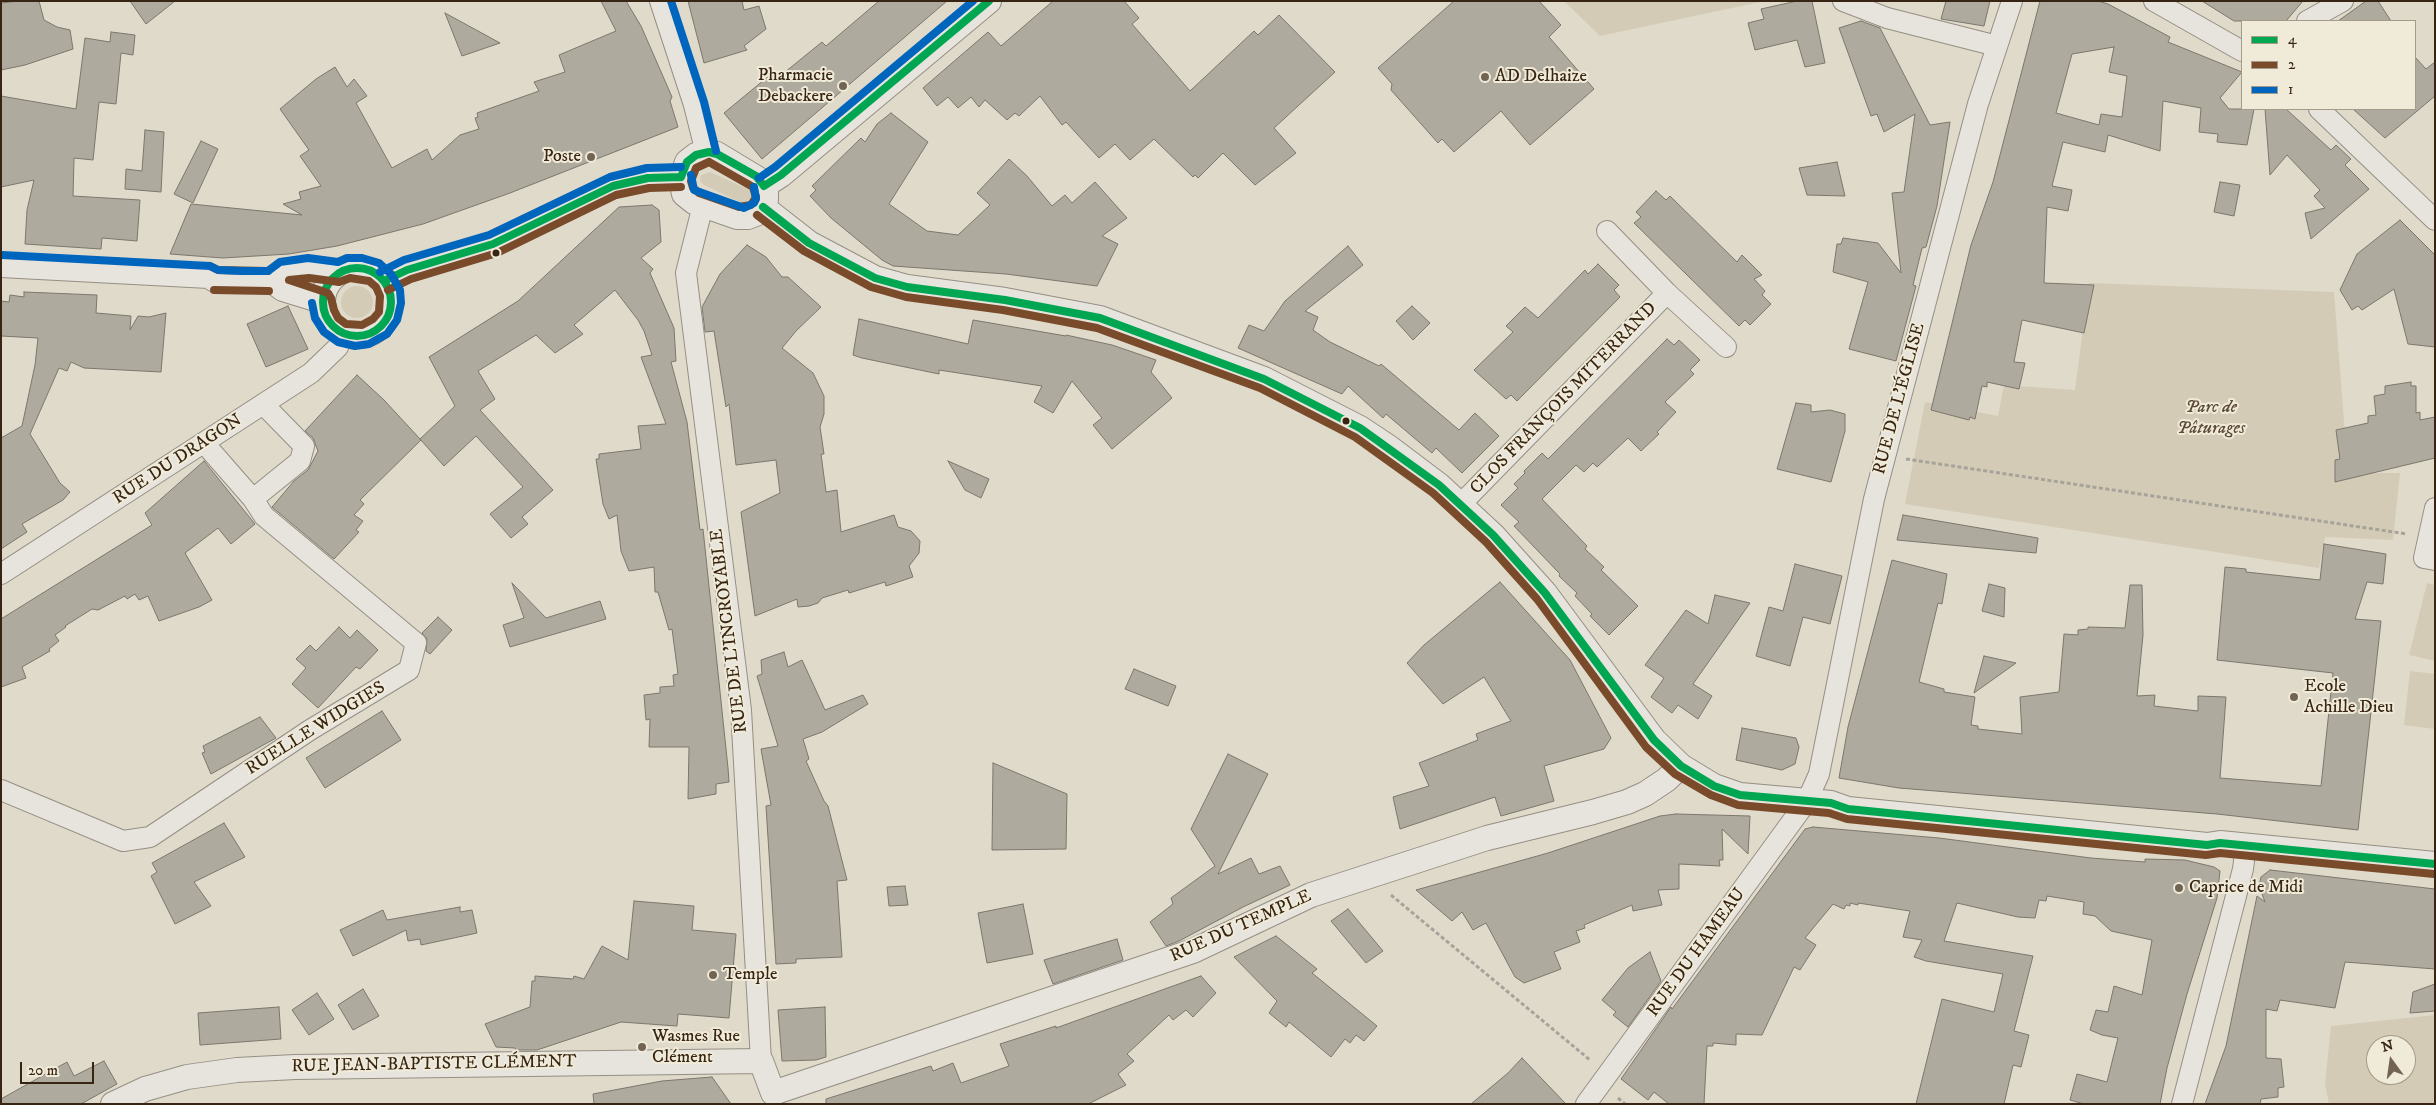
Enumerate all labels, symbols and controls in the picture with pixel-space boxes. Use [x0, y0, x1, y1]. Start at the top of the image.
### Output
legend [2241, 20, 2416, 110]
text: 4 [2288, 30, 2297, 49]
text: 2 [2288, 55, 2295, 74]
place label: Pharmacie Debackere [758, 65, 833, 108]
place label: AD Delhaize [1495, 66, 1587, 88]
marker: AD Delhaize [1479, 71, 1491, 83]
marker: Pharmacie Debackere [837, 80, 849, 92]
text: 1 [2288, 80, 2294, 99]
place label: Poste [543, 146, 581, 168]
marker: Poste [585, 151, 597, 163]
unlabelled marker [491, 248, 501, 258]
street label: CLOS FRANÇOIS MITERRAND [1466, 298, 1662, 500]
street label: RUE DE L'ÉGLISE [1869, 321, 1931, 477]
park label: Parc de Pâturages [2177, 397, 2245, 439]
street label: RUE DU DRAGON [109, 410, 247, 510]
unlabelled marker [1341, 416, 1351, 426]
street label: RUE DE L'INCROYABLE [707, 528, 753, 734]
place label: Ecole Achille Dieu [2304, 676, 2394, 719]
street label: RUELLE WIDGIES [242, 677, 390, 781]
marker: Ecole Achille Dieu [2288, 691, 2300, 703]
place label: Caprice de Midi [2189, 877, 2303, 899]
marker: Caprice de Midi [2173, 882, 2185, 894]
street label: RUE DU HAMEAU [1643, 884, 1751, 1022]
street label: RUE DU TEMPLE [1167, 886, 1315, 968]
place label: Temple [723, 964, 778, 986]
marker: Temple [707, 969, 719, 981]
place label: Wasmes Rue Clément [652, 1026, 740, 1068]
north arrow [2366, 1035, 2416, 1085]
text: N [2380, 1036, 2395, 1057]
marker: Wasmes Rue Clément [636, 1041, 648, 1053]
scale bar [22, 1052, 96, 1084]
street label: RUE JEAN-BAPTISTE CLÉMENT [291, 1052, 577, 1078]
text: 20 m [28, 1061, 58, 1080]

